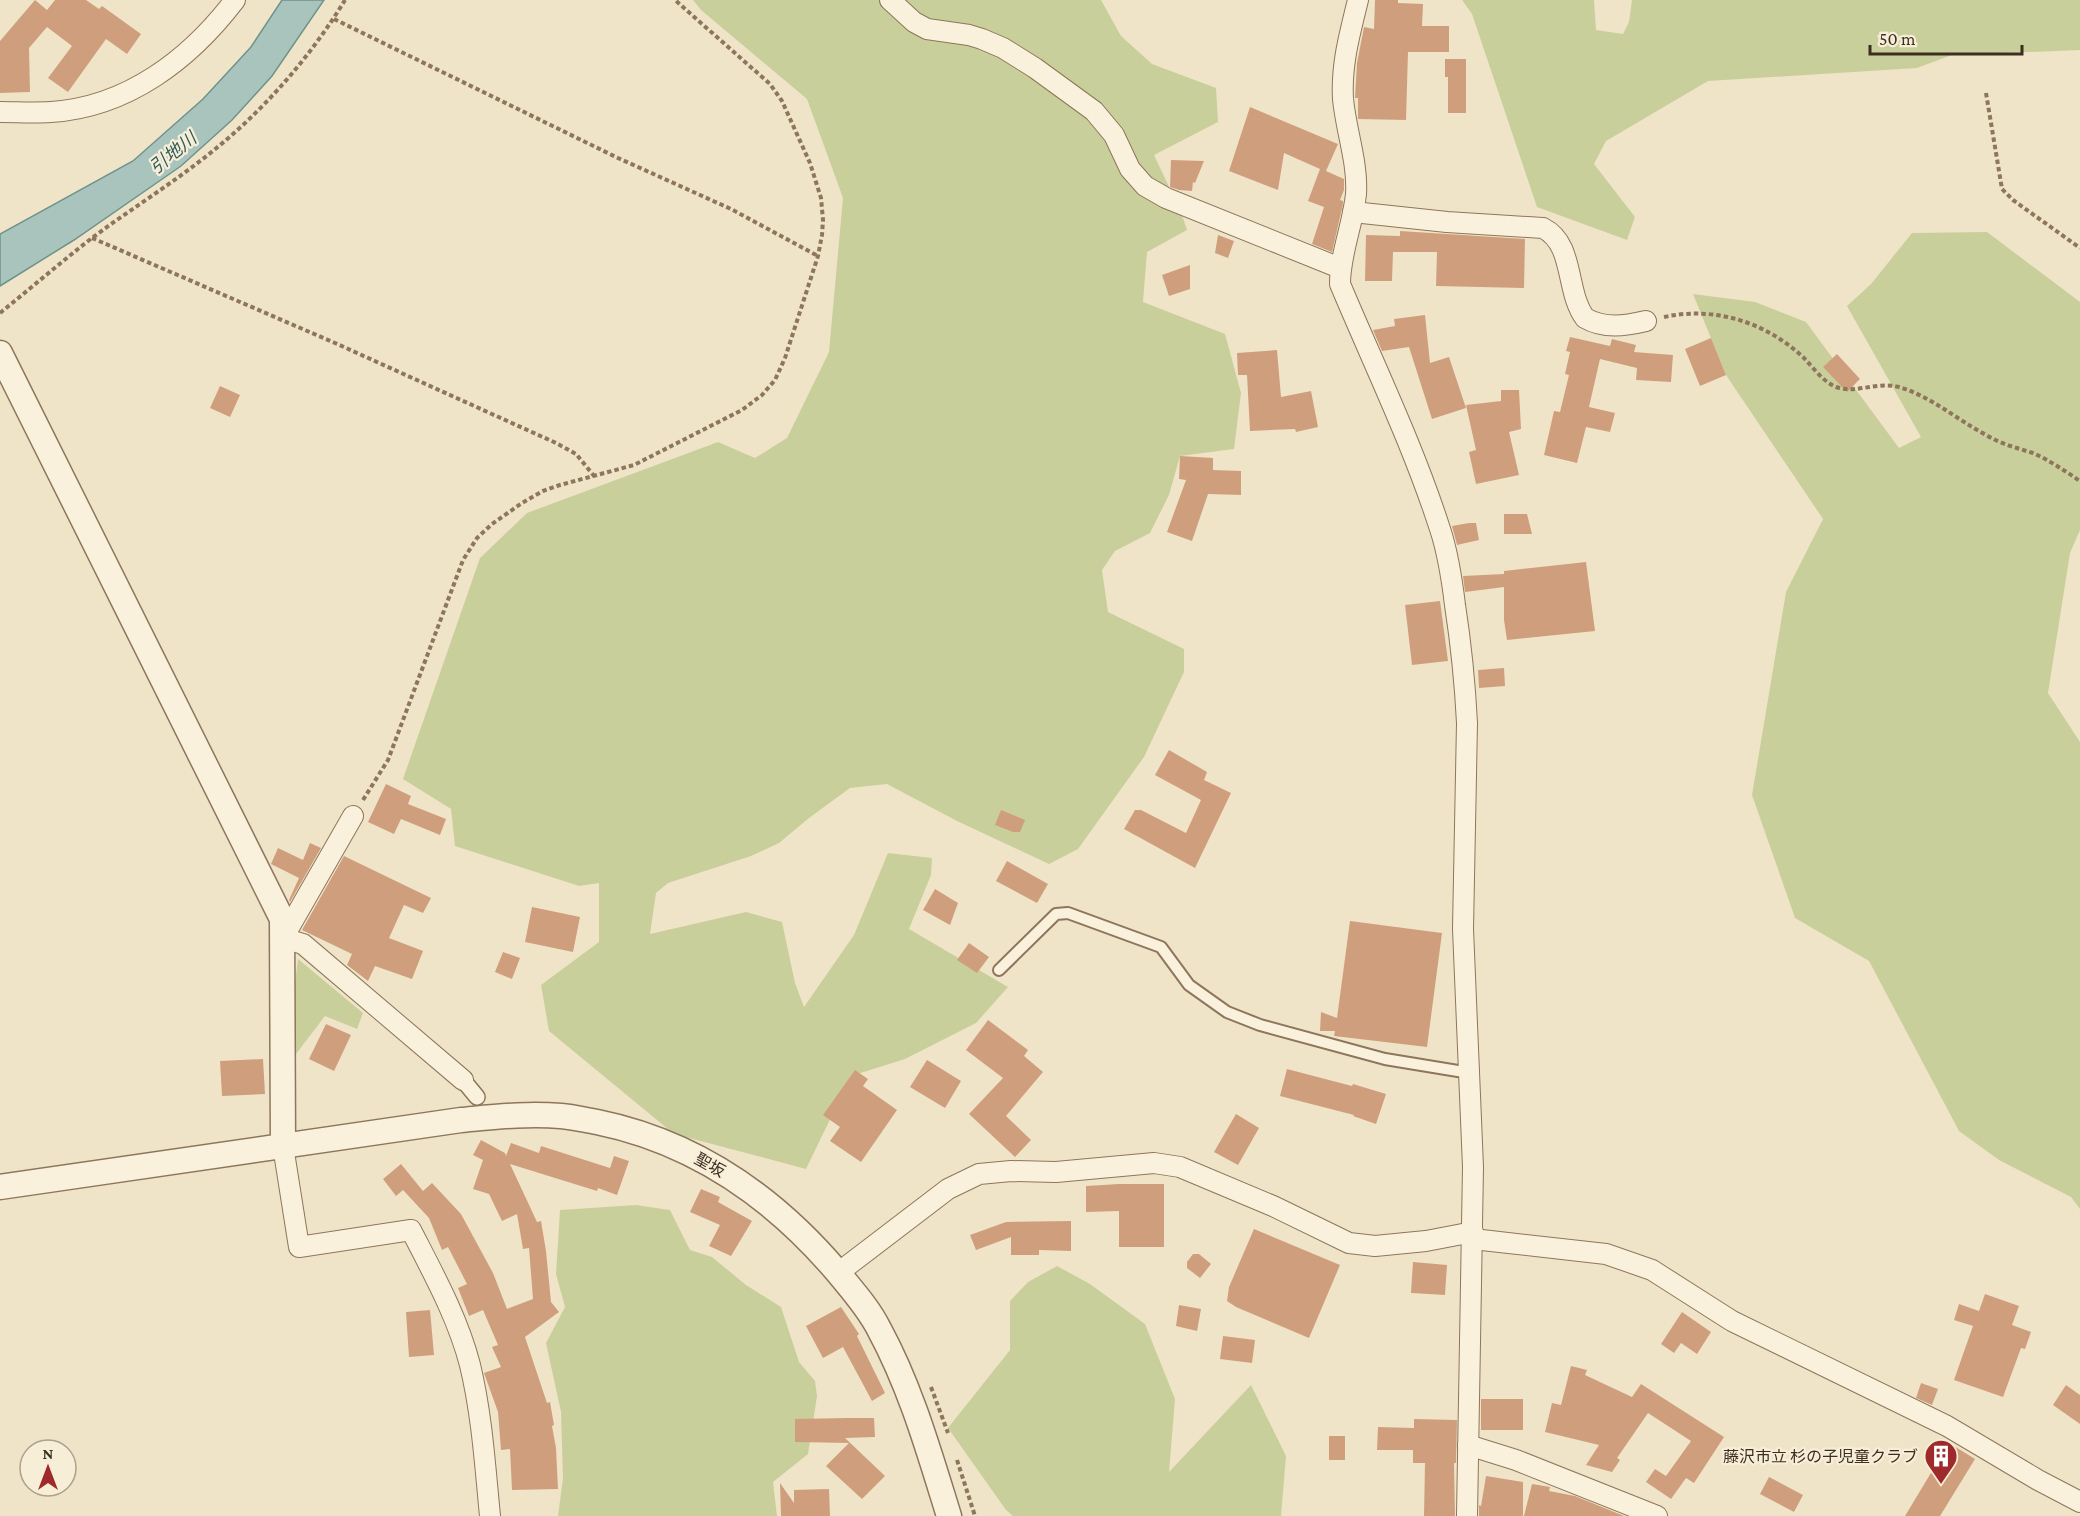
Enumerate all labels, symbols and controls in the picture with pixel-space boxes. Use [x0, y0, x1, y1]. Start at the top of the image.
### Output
scale bar [1870, 18, 2022, 56]
text: 50 m [1879, 29, 1916, 49]
water label: 引地川 [146, 127, 202, 178]
street label: 聖坂 [692, 1150, 728, 1180]
north arrow [18, 1438, 78, 1498]
building icon: 藤沢市立 杉の子児童クラブ [1923, 1438, 1959, 1485]
text: N [43, 1445, 54, 1462]
place label: 藤沢市立 杉の子児童クラブ [1723, 1448, 1918, 1465]

